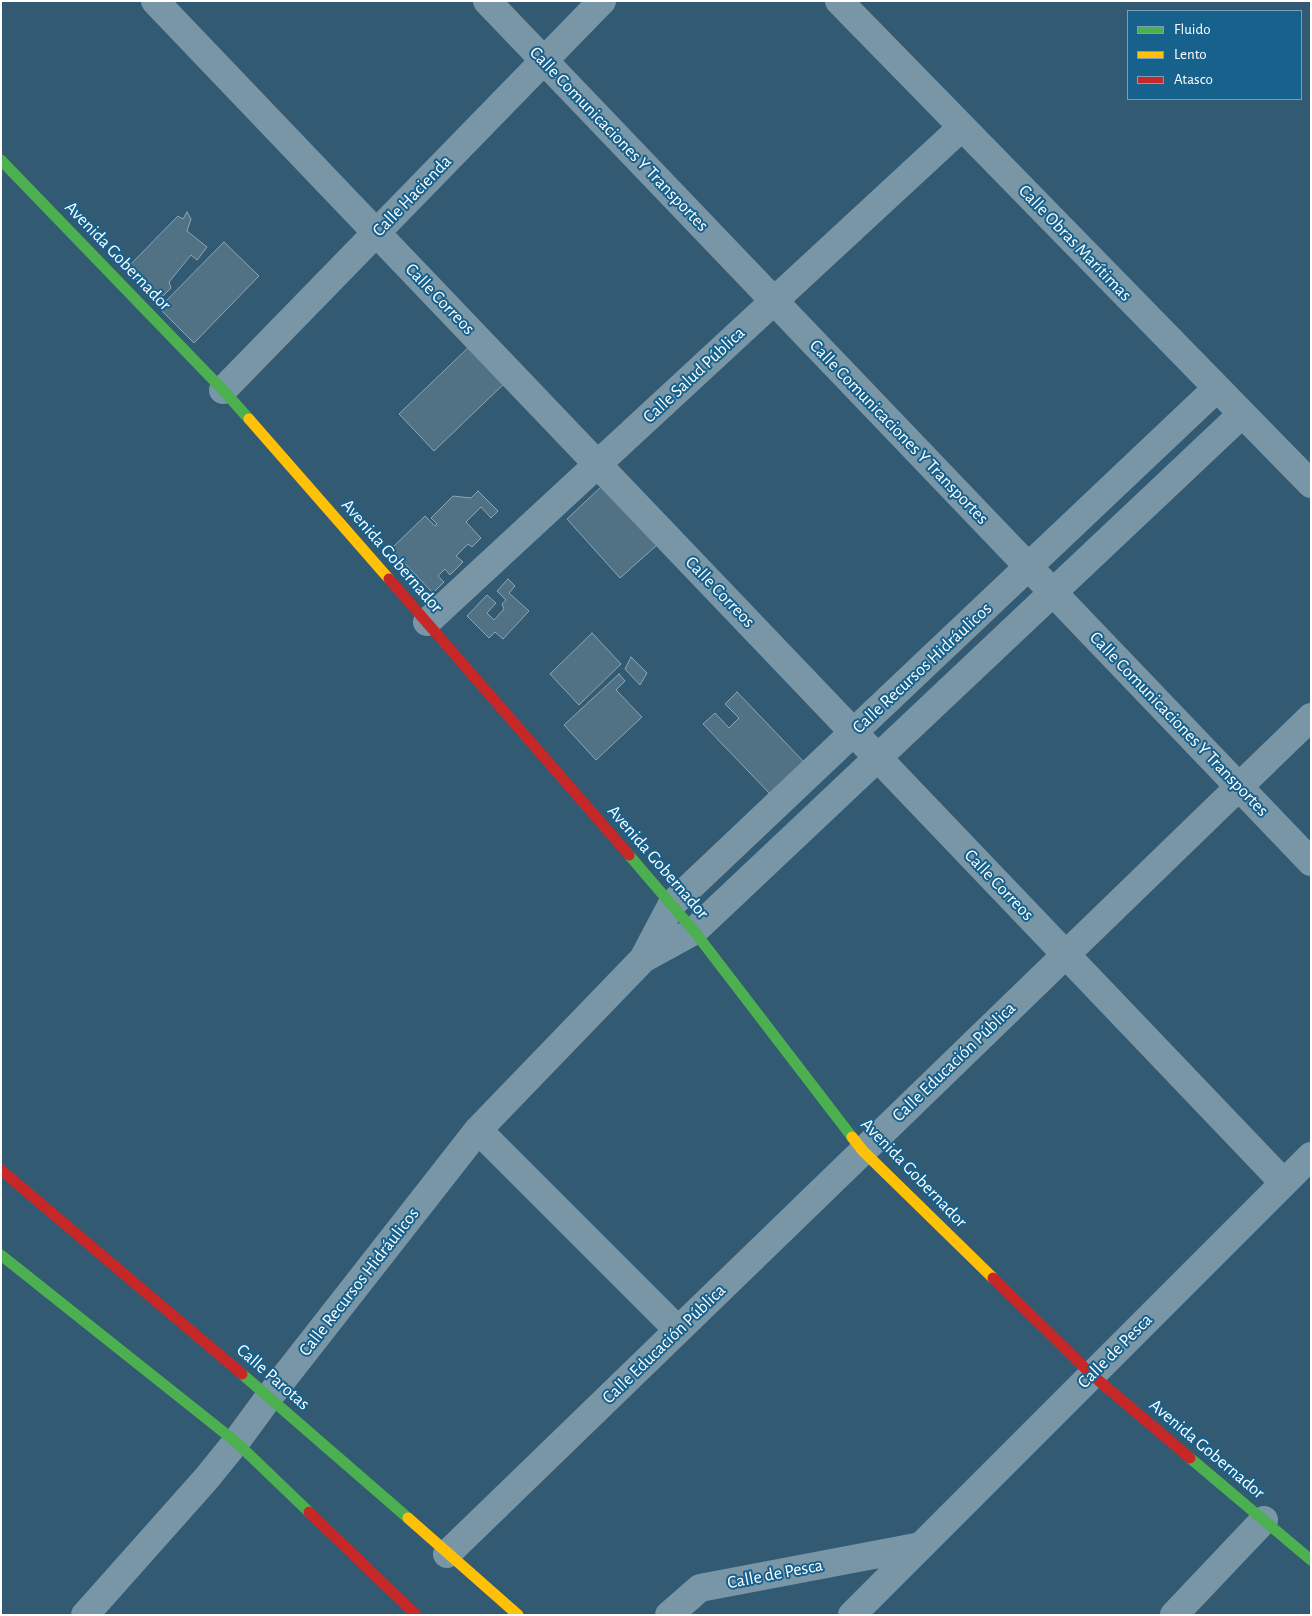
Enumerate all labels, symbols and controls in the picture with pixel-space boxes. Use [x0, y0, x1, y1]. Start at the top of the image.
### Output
legend [1127, 10, 1302, 100]
text: Fluido [1174, 22, 1211, 37]
street label: Calle Comunicaciones Y Transportes [525, 42, 713, 236]
text: Lento [1174, 47, 1207, 62]
text: Atasco [1174, 72, 1213, 87]
street label: Calle Hacienda [368, 151, 456, 241]
street label: Calle Obras Marítimas [1014, 180, 1136, 306]
street label: Avenida Gobernador [60, 197, 176, 315]
street label: Calle Correos [401, 259, 479, 339]
street label: Calle Salud Pública [639, 322, 749, 428]
street label: Calle Comunicaciones Y Transportes [805, 335, 993, 529]
street label: Avenida Gobernador [337, 495, 447, 617]
street label: Calle Correos [681, 552, 759, 632]
street label: Calle Recursos Hidráulicos [848, 598, 996, 738]
street label: Calle Comunicaciones Y Transportes [1085, 627, 1273, 821]
street label: Avenida Gobernador [603, 801, 713, 923]
street label: Calle Correos [960, 845, 1038, 925]
street label: Calle Educación Pública [888, 998, 1020, 1126]
street label: Avenida Gobernador [856, 1114, 972, 1232]
street label: Calle Recursos Hidráulicos [294, 1203, 424, 1361]
street label: Calle Educación Pública [598, 1280, 730, 1408]
street label: Calle de Pesca [1073, 1309, 1157, 1393]
street label: Calle Parotas [232, 1339, 314, 1415]
street label: Avenida Gobernador [1145, 1394, 1269, 1504]
street label: Calle de Pesca [725, 1554, 825, 1594]

